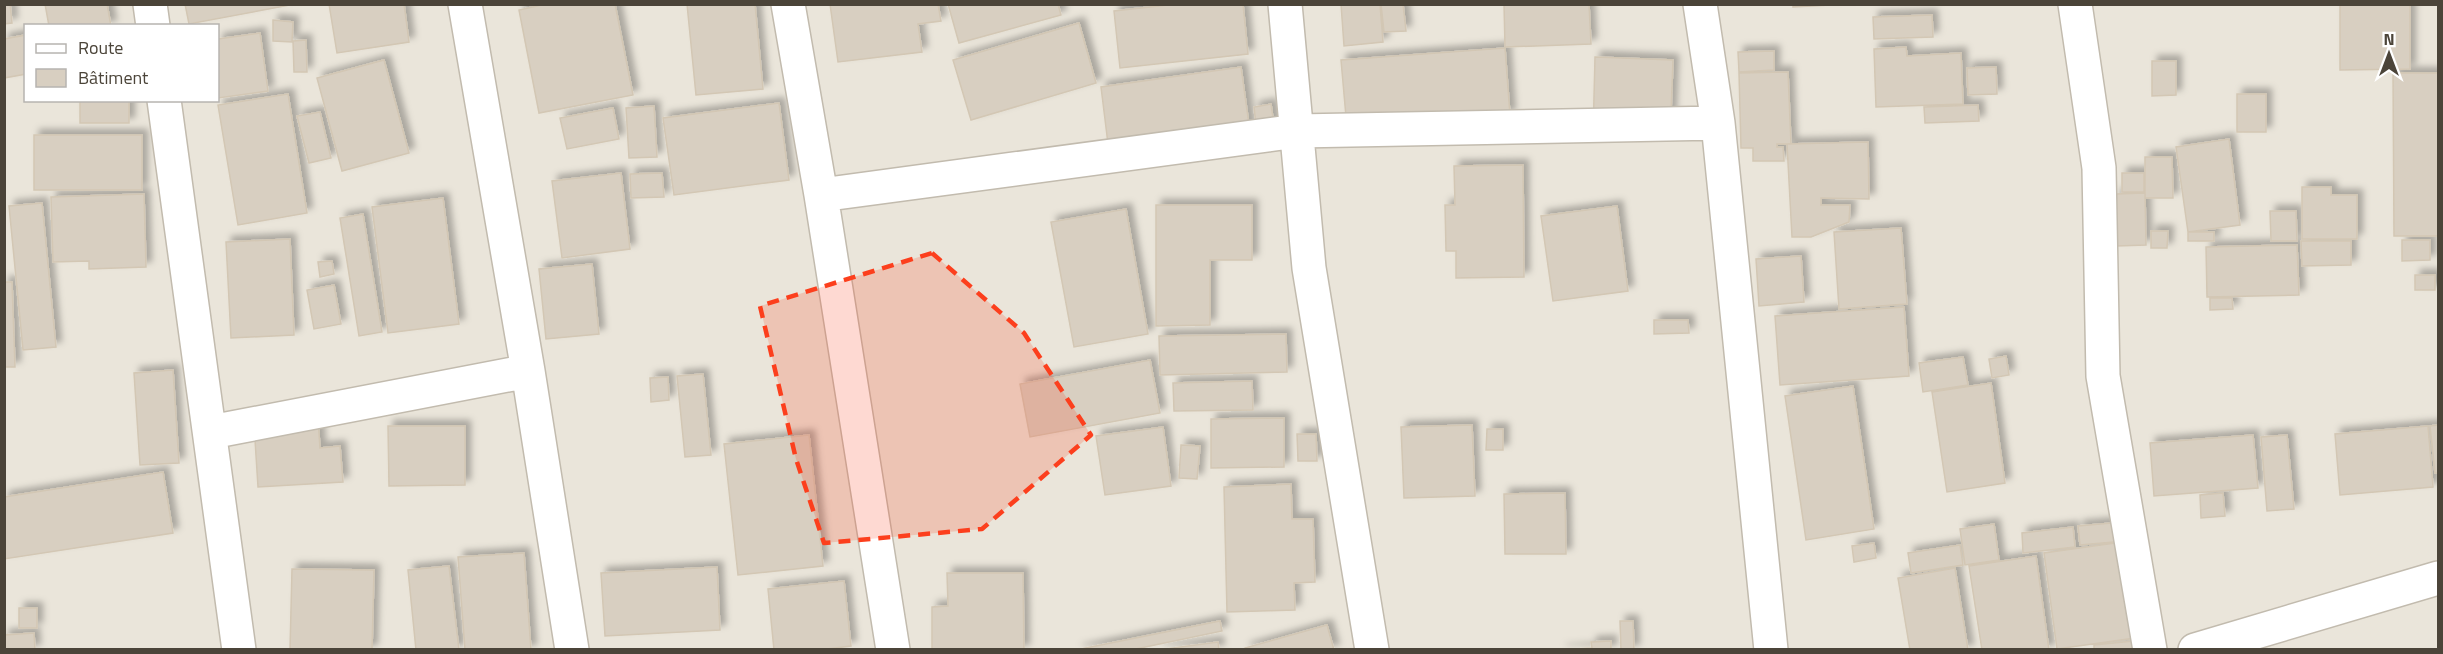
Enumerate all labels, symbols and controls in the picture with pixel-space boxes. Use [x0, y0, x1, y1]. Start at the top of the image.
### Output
legend [24, 24, 219, 102]
north arrow [2359, 24, 2419, 84]
text: N [2383, 27, 2395, 51]
text: Route [78, 34, 123, 61]
text: Bâtiment [78, 64, 149, 91]

